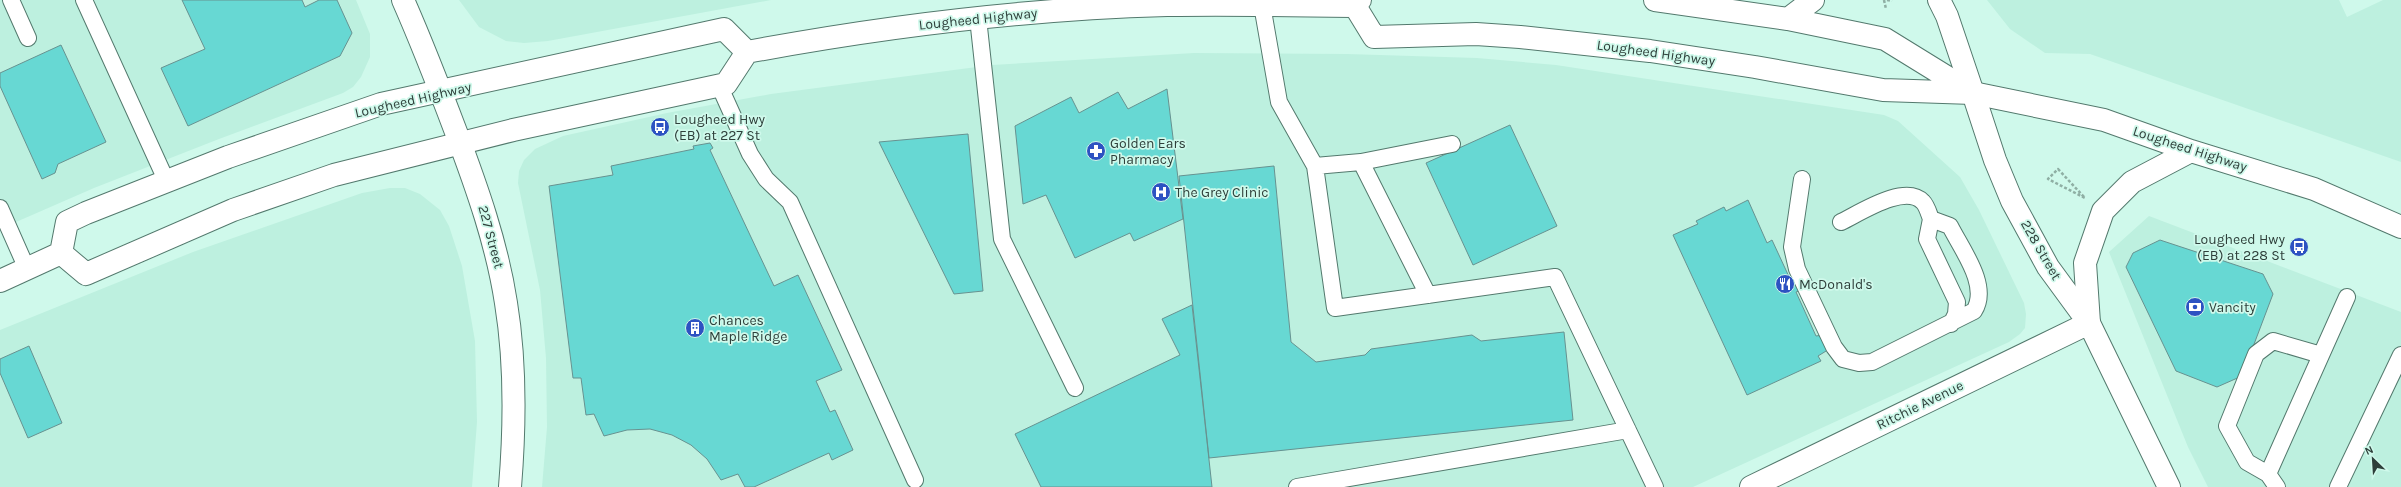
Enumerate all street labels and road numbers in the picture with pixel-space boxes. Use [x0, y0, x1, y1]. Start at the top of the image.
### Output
street label: Lougheed Highway [918, 4, 1039, 34]
street label: Lougheed Highway [1596, 36, 1717, 70]
street label: Lougheed Highway [353, 78, 473, 122]
street label: Lougheed Highway [2131, 122, 2250, 176]
street label: 227 Street [474, 204, 508, 270]
street label: 228 Street [2017, 217, 2065, 283]
street label: Ritchie Avenue [1874, 377, 1966, 433]

